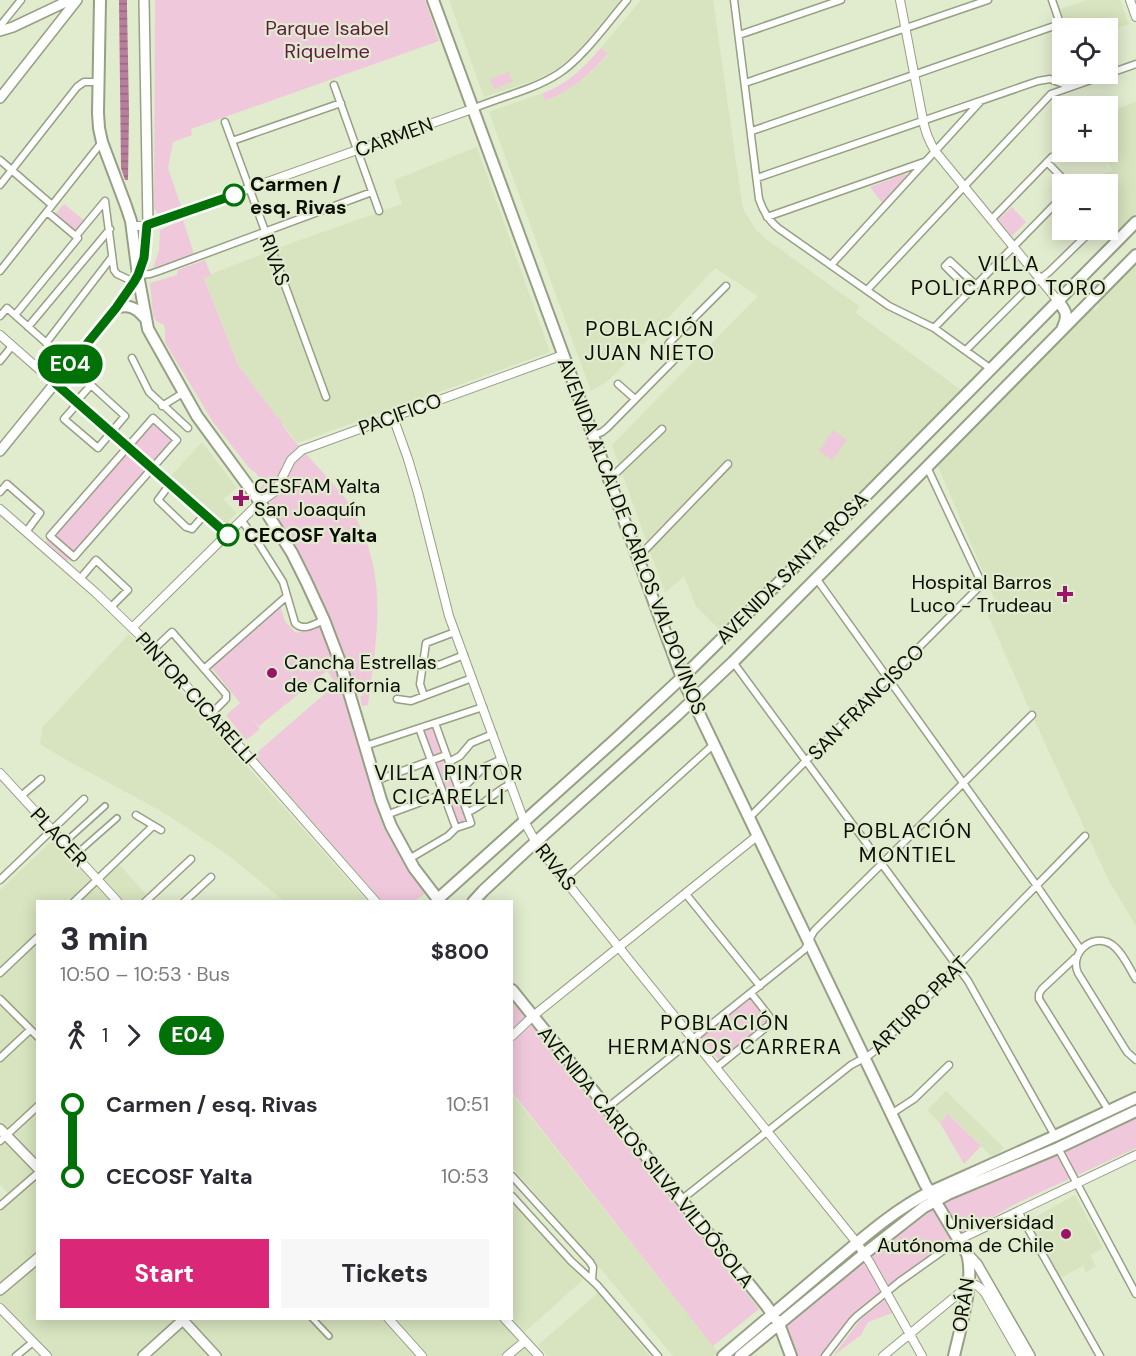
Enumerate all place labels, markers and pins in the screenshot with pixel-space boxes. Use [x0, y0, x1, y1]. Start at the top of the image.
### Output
place label: Carmen / esq. Rivas [250, 171, 347, 220]
marker: Carmen / esq. Rivas [223, 184, 245, 206]
place label: CESFAM Yalta San Joaquín [254, 473, 380, 522]
marker: CESFAM Yalta San Joaquín [232, 489, 250, 507]
place label: CECOSF Yalta [244, 522, 377, 548]
marker: CECOSF Yalta [217, 524, 239, 546]
place label: Hospital Barros Luco - Trudeau [910, 569, 1052, 618]
marker: Hospital Barros Luco - Trudeau [1056, 585, 1074, 603]
place label: Cancha Estrellas de California [284, 649, 437, 698]
marker: Cancha Estrellas de California [265, 666, 279, 680]
place label: Universidad Autónoma de Chile [877, 1209, 1054, 1258]
marker: Universidad Autónoma de Chile [1059, 1227, 1073, 1241]

